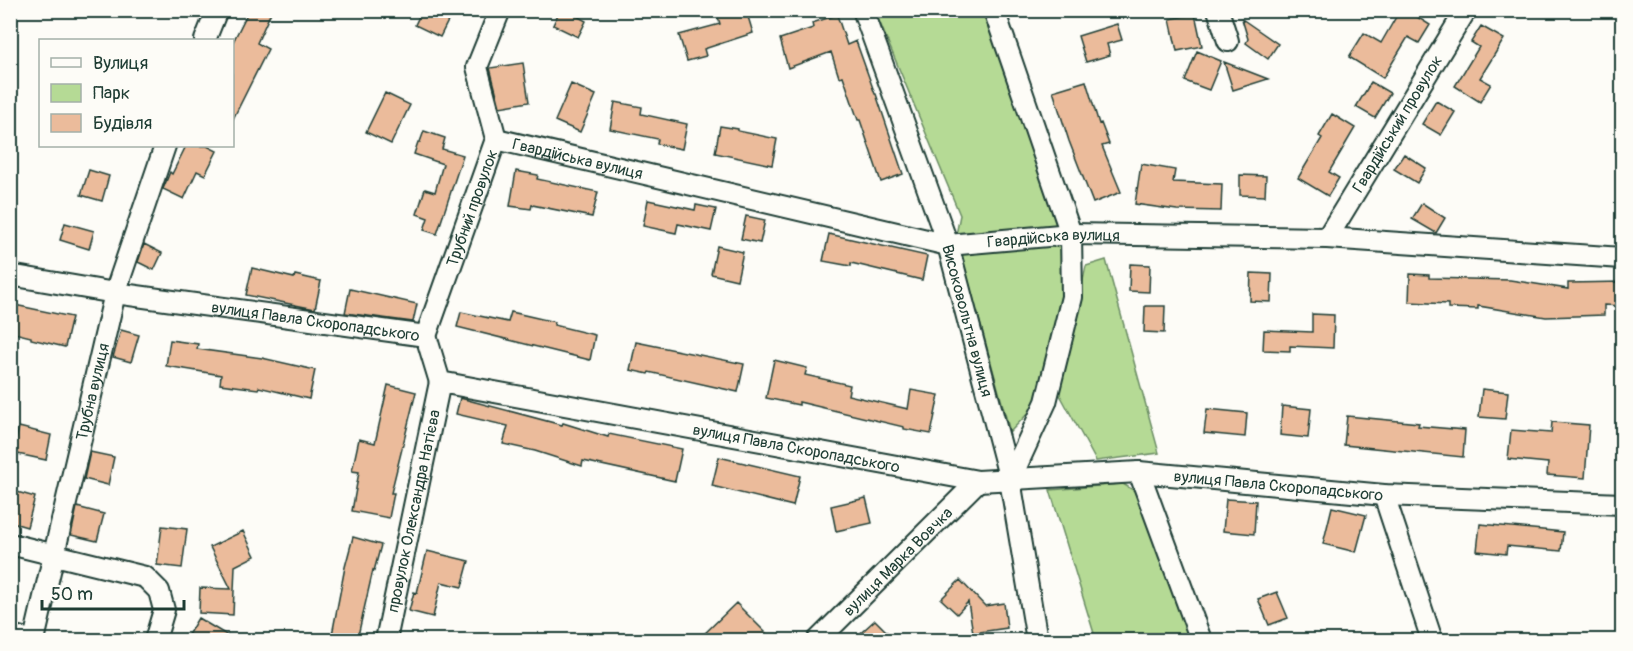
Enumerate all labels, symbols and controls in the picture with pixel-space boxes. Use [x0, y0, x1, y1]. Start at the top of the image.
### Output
legend [39, 39, 234, 147]
text: Вулиця [93, 52, 148, 75]
street label: Гвардійський провулок [1348, 52, 1447, 196]
text: Парк [93, 82, 130, 105]
text: Будівля [93, 112, 152, 135]
street label: Гвардійська вулиця [510, 134, 645, 184]
street label: Трубний провулок [442, 147, 503, 270]
street label: Гвардійська вулиця [986, 225, 1120, 252]
street label: Високовольтна вулиця [937, 242, 997, 399]
street label: вулиця Павла Скоропадського [210, 297, 421, 346]
street label: Трубна вулиця [72, 341, 114, 443]
street label: провулок Олександра Натієва [383, 408, 445, 614]
street label: вулиця Павла Скоропадського [691, 420, 902, 478]
street label: вулиця Павла Скоропадського [1173, 466, 1384, 506]
street label: вулиця Марка Вовчка [839, 503, 957, 620]
scale bar [42, 573, 184, 611]
text: 50 m [51, 583, 93, 606]

